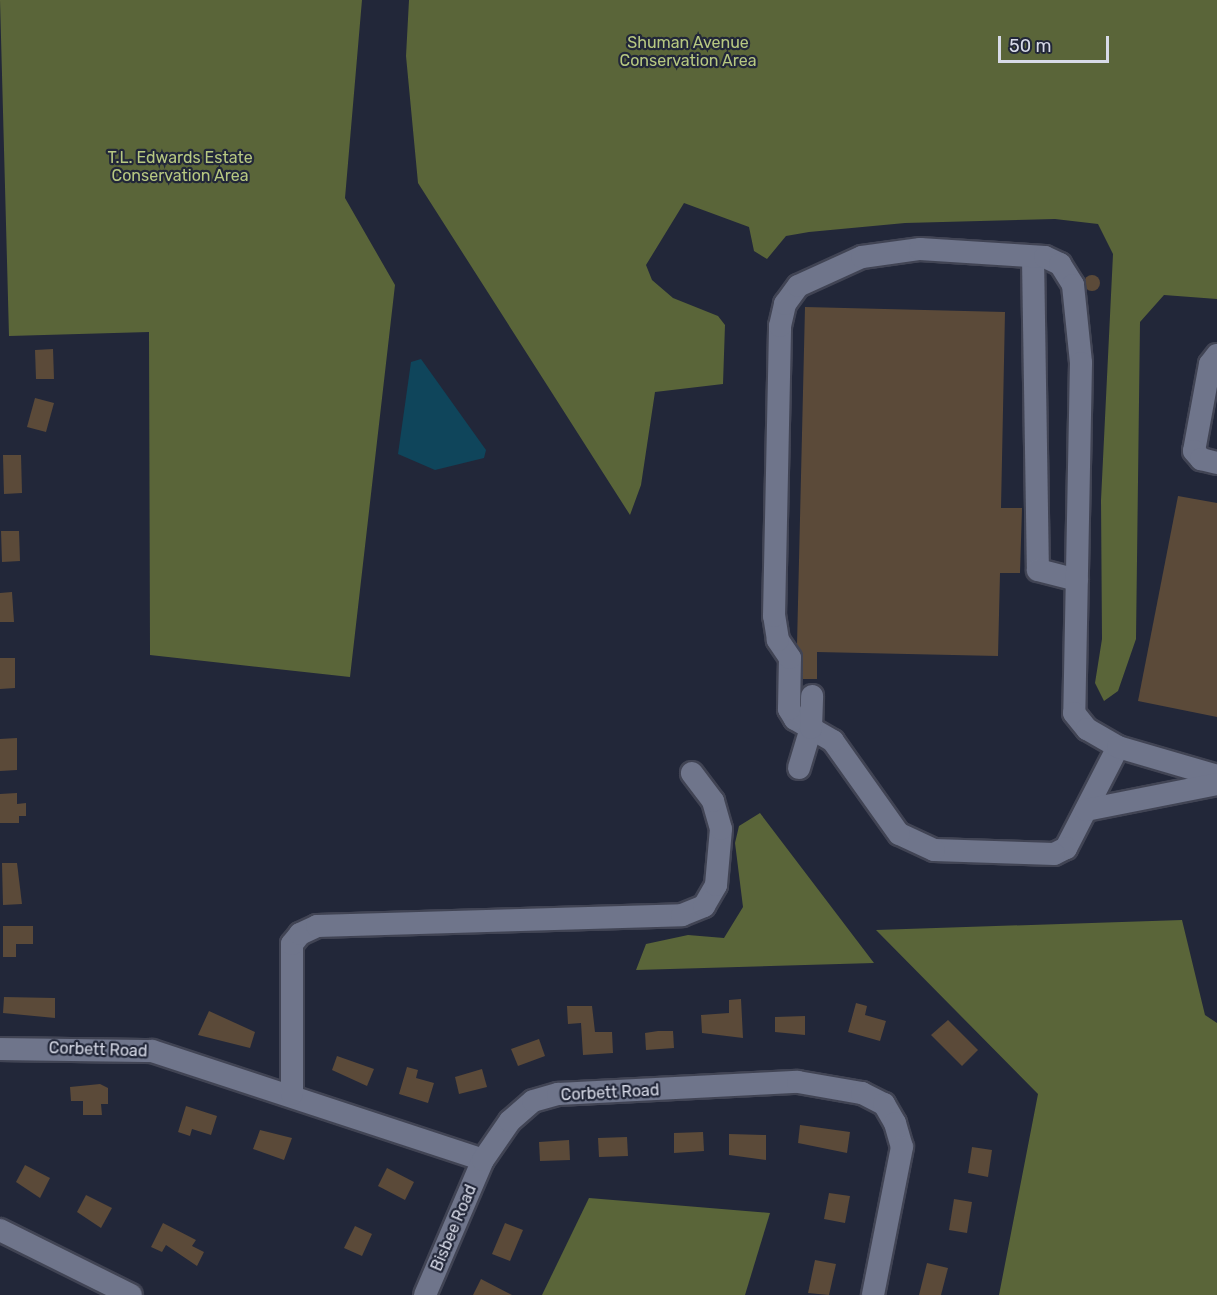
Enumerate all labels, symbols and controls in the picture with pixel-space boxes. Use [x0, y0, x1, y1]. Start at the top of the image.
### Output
scale bar [1001, 24, 1112, 62]
park label: Shuman Avenue Conservation Area [619, 33, 757, 71]
text: 50 m [1009, 35, 1052, 57]
park label: T.L. Edwards Estate Conservation Area [107, 148, 253, 186]
street label: Corbett Road [48, 1039, 148, 1061]
street label: Corbett Road [560, 1081, 660, 1105]
street label: Bisbee Road [427, 1182, 481, 1274]

